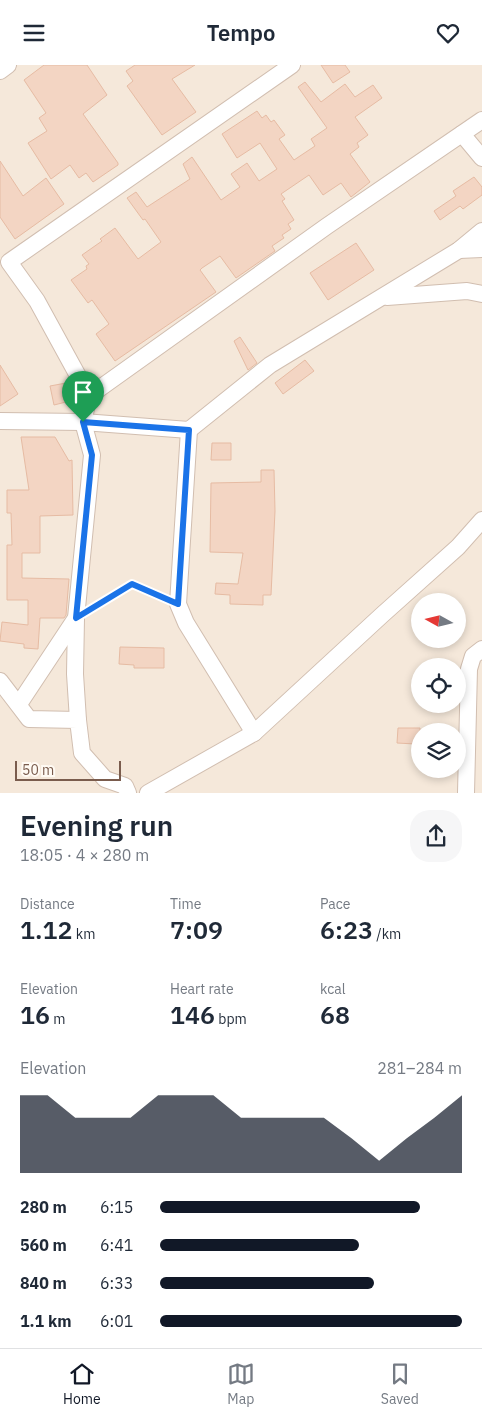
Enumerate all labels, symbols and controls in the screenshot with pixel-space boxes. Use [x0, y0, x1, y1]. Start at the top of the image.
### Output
text: Tempo [207, 18, 275, 47]
icon: menu [20, 19, 48, 47]
icon: heart [434, 19, 462, 47]
pin [62, 371, 104, 422]
icon: arrive [69, 378, 97, 406]
north arrow [411, 593, 466, 647]
map controls [411, 593, 466, 778]
button: locate [411, 658, 466, 713]
button: layers [411, 723, 466, 778]
scale bar [15, 758, 121, 781]
text: 50 m [22, 761, 54, 779]
text: Evening run [20, 807, 173, 844]
button: share [410, 810, 462, 862]
text: 18:05 · 4 × 280 m [20, 845, 149, 865]
text: Distance [20, 895, 75, 913]
text: Time [170, 895, 201, 913]
text: Pace [320, 895, 350, 913]
text: 1.12 [20, 913, 72, 946]
text: 7:09 [170, 913, 223, 946]
text: 6:23 [320, 913, 373, 946]
text: km [72, 925, 95, 943]
text: /km [373, 925, 401, 943]
text: Elevation [20, 980, 78, 998]
text: Heart rate [170, 980, 234, 998]
text: kcal [320, 980, 345, 998]
text: 16 [20, 998, 50, 1031]
text: 146 [170, 998, 215, 1031]
text: 68 [320, 998, 350, 1031]
text: m [50, 1010, 66, 1028]
text: bpm [215, 1010, 247, 1028]
text: Elevation [20, 1058, 86, 1078]
text: 281–284 m [377, 1058, 462, 1078]
text: 280 m [20, 1197, 67, 1217]
text: 6:15 [100, 1197, 133, 1217]
text: 560 m [20, 1235, 67, 1255]
text: 6:41 [100, 1235, 133, 1255]
text: 840 m [20, 1273, 67, 1293]
text: 6:33 [100, 1273, 133, 1293]
text: 1.1 km [20, 1311, 71, 1331]
text: 6:01 [100, 1311, 133, 1331]
tab: Home [63, 1360, 101, 1408]
tab: Map [227, 1360, 255, 1408]
tab: Saved [381, 1360, 419, 1408]

